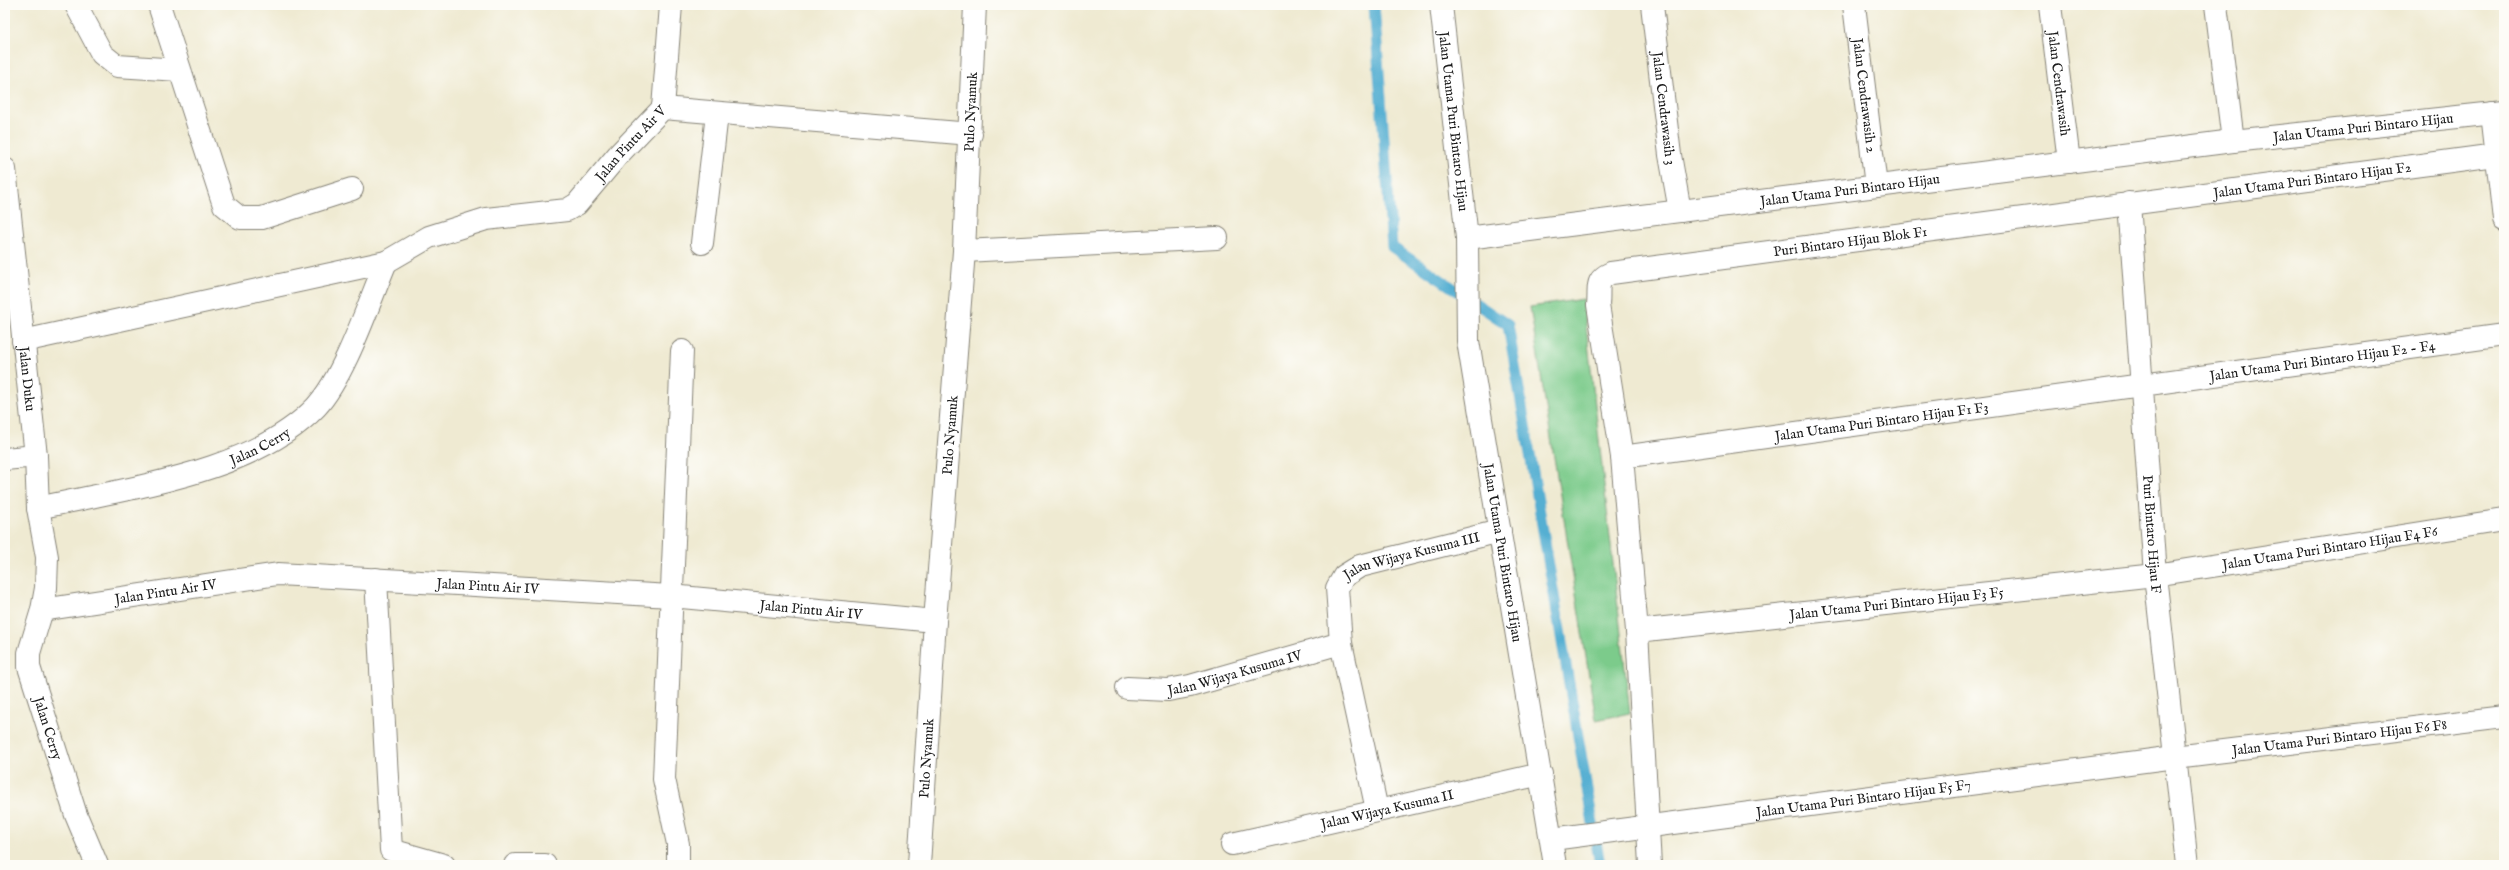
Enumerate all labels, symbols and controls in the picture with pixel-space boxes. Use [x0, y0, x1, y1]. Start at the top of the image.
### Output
street label: Jalan Utama Puri Bintaro Hijau [1434, 28, 1472, 212]
street label: Jalan Cendrawasih [2043, 28, 2074, 138]
street label: Jalan Cendrawasih 2 [1848, 35, 1880, 154]
street label: Jalan Cendrawasih 3 [1647, 49, 1680, 167]
street label: Pulo Nyamuk [960, 71, 982, 152]
street label: Jalan Pintu Air V [590, 102, 671, 187]
street label: Jalan Utama Puri Bintaro Hijau [2270, 109, 2454, 147]
street label: Jalan Utama Puri Bintaro Hijau F2 [2210, 158, 2413, 203]
street label: Jalan Utama Puri Bintaro Hijau [1757, 170, 1941, 211]
street label: Puri Bintaro Hijau Blok F1 [1772, 223, 1928, 261]
street label: Jalan Utama Puri Bintaro Hijau F2 - F4 [2206, 337, 2437, 386]
street label: Jalan Duku [14, 344, 39, 412]
street label: Pulo Nyamuk [938, 394, 963, 476]
street label: Jalan Utama Puri Bintaro Hijau F1 F3 [1772, 398, 1990, 446]
street label: Jalan Cerry [225, 424, 294, 470]
street label: Jalan Utama Puri Bintaro Hijau [1478, 460, 1526, 644]
street label: Puri Bintaro Hijau F [2138, 474, 2165, 595]
street label: Jalan Utama Puri Bintaro Hijau F4 F6 [2219, 522, 2440, 575]
street label: Jalan Wijaya Kusuma III [1338, 528, 1482, 585]
street label: Jalan Pintu Air IV [112, 575, 219, 609]
street label: Jalan Pintu Air IV [434, 575, 541, 599]
street label: Jalan Utama Puri Bintaro Hijau F3 F5 [1787, 583, 2005, 625]
street label: Jalan Pintu Air IV [757, 596, 864, 624]
street label: Jalan Wijaya Kusuma IV [1164, 646, 1305, 700]
street label: Jalan Cerry [28, 693, 66, 763]
street label: Jalan Utama Puri Bintaro Hijau F6 F8 [2229, 716, 2448, 760]
street label: Pulo Nyamuk [915, 717, 939, 799]
street label: Jalan Utama Puri Bintaro Hijau F5 F7 [1753, 776, 1972, 822]
street label: Jalan Wijaya Kusuma II [1317, 786, 1455, 834]

